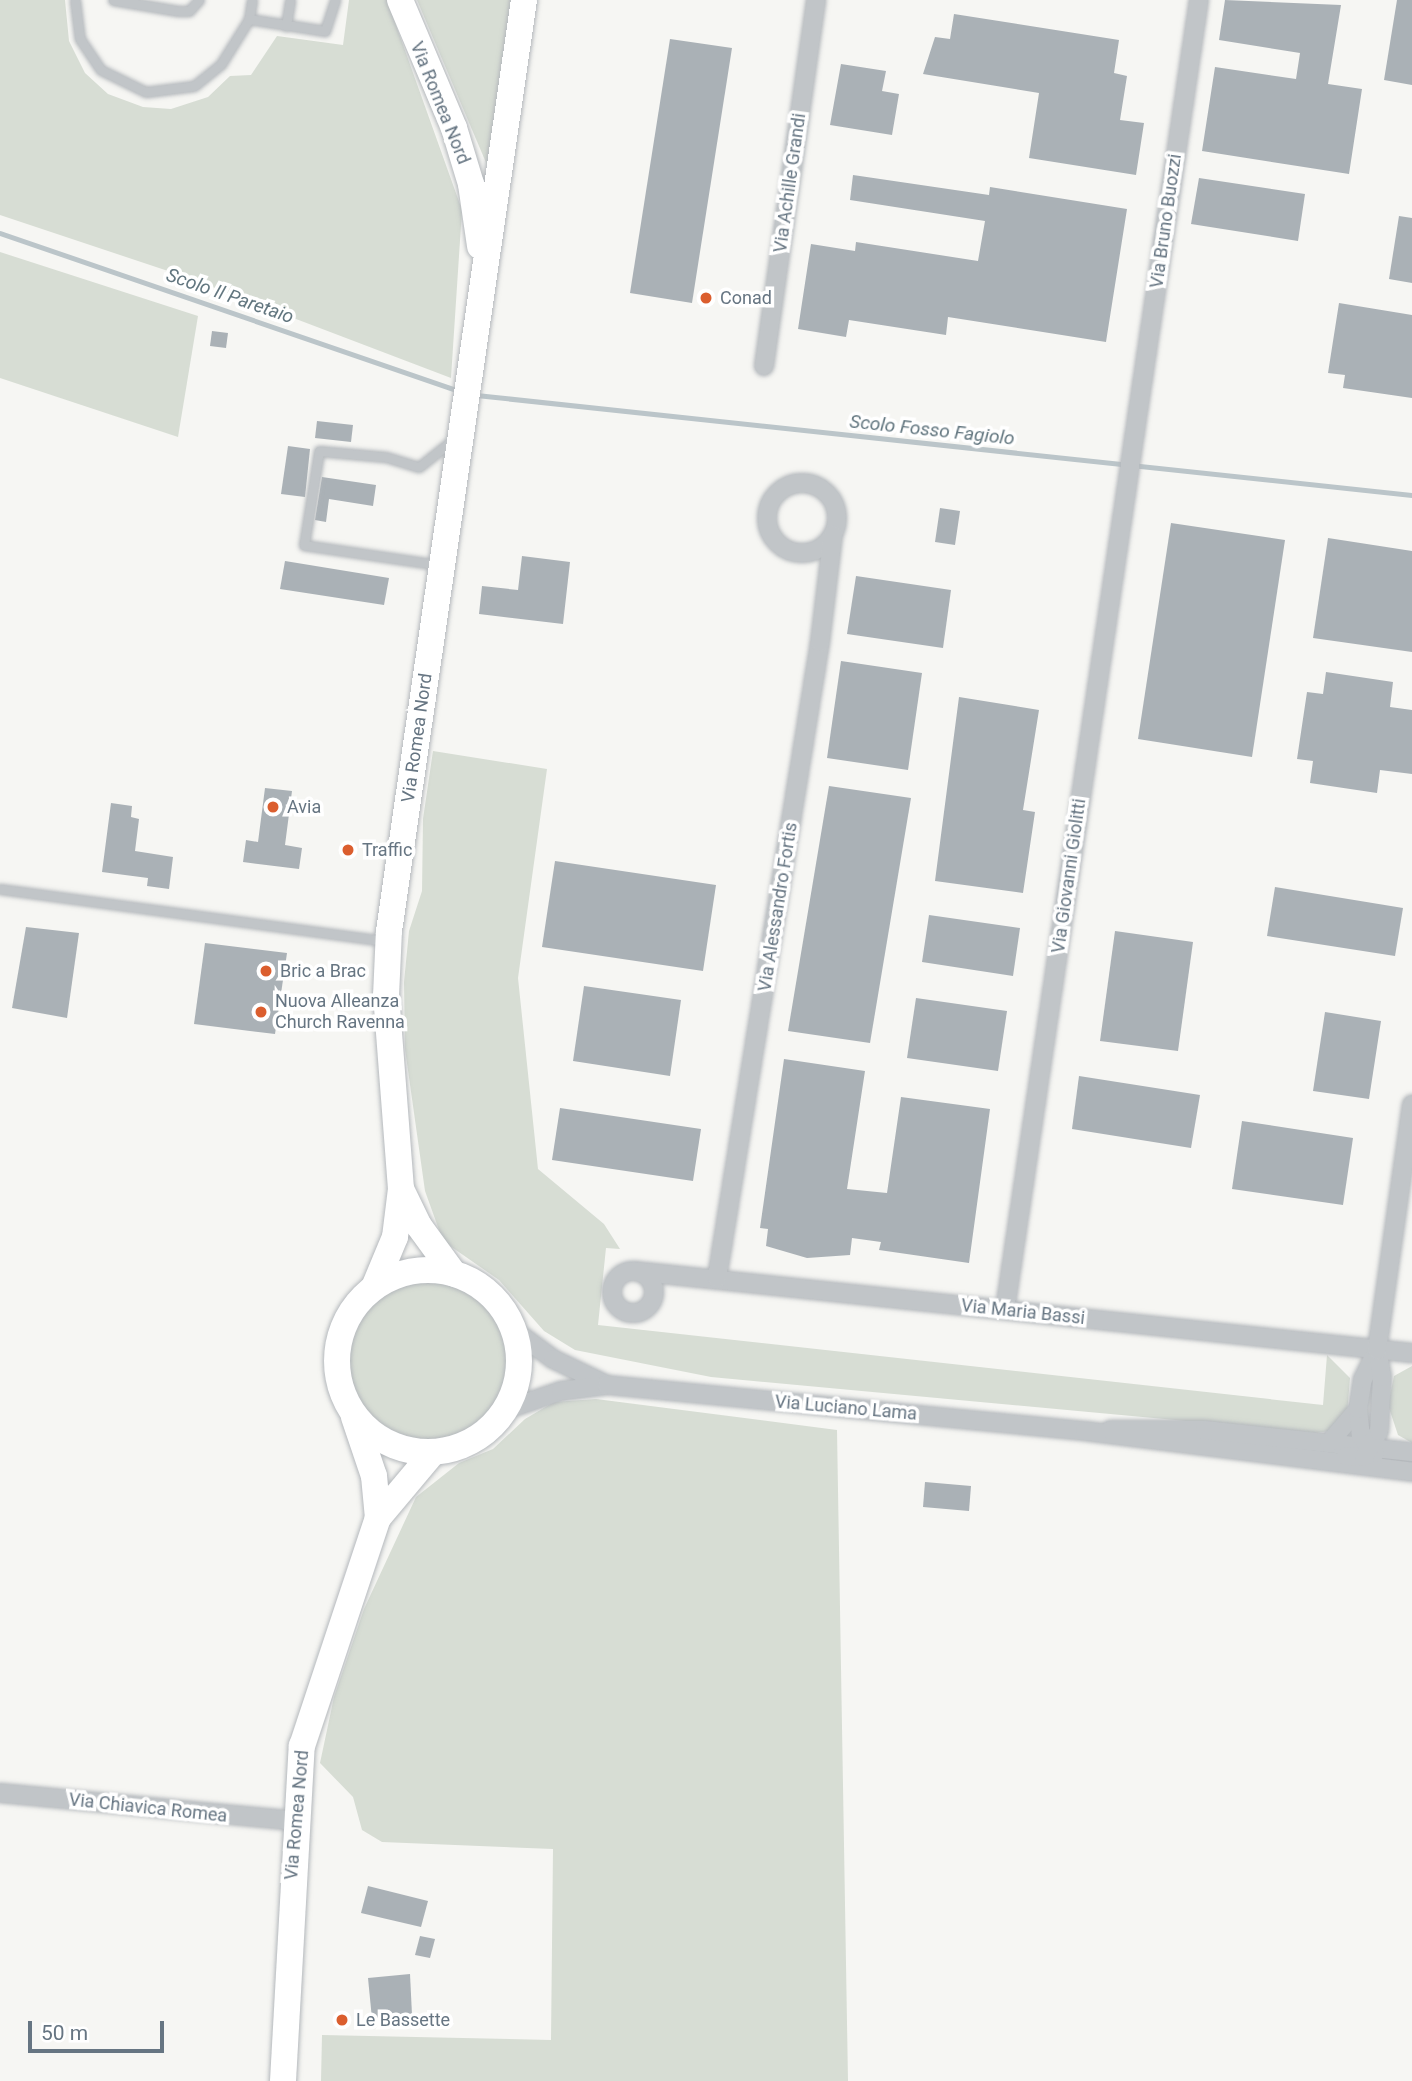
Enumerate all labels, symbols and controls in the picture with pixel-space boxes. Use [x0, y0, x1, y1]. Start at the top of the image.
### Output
street label: Via Romea Nord [406, 39, 474, 167]
street label: Via Achille Grandi [770, 112, 810, 254]
street label: Via Bruno Buozzi [1146, 152, 1186, 290]
water label: Scolo Il Paretaio [163, 264, 297, 328]
place label: Conad [720, 287, 772, 309]
marker: Conad [698, 290, 714, 306]
water label: Scolo Fosso Fagiolo [848, 410, 1016, 450]
street label: Via Romea Nord [397, 672, 437, 804]
place label: Avia [287, 796, 321, 818]
street label: Via Giovanni Giolitti [1047, 797, 1091, 955]
marker: Avia [265, 799, 281, 815]
street label: Via Alessandro Fortis [754, 821, 802, 993]
place label: Traffic [362, 839, 412, 861]
marker: Traffic [340, 842, 356, 858]
place label: Bric a Brac [280, 960, 366, 982]
marker: Bric a Brac [258, 963, 274, 979]
place label: Nuova Alleanza Church Ravenna [275, 991, 405, 1034]
marker: Nuova Alleanza Church Ravenna [253, 1004, 269, 1020]
street label: Via Maria Bassi [960, 1295, 1086, 1329]
street label: Via Luciano Lama [774, 1391, 918, 1425]
street label: Via Romea Nord [281, 1749, 313, 1881]
street label: Via Chiavica Romea [68, 1789, 228, 1827]
scale bar [32, 2008, 168, 2052]
place label: Le Bassette [356, 2009, 450, 2031]
marker: Le Bassette [334, 2012, 350, 2028]
text: 50 m [41, 2021, 88, 2045]

